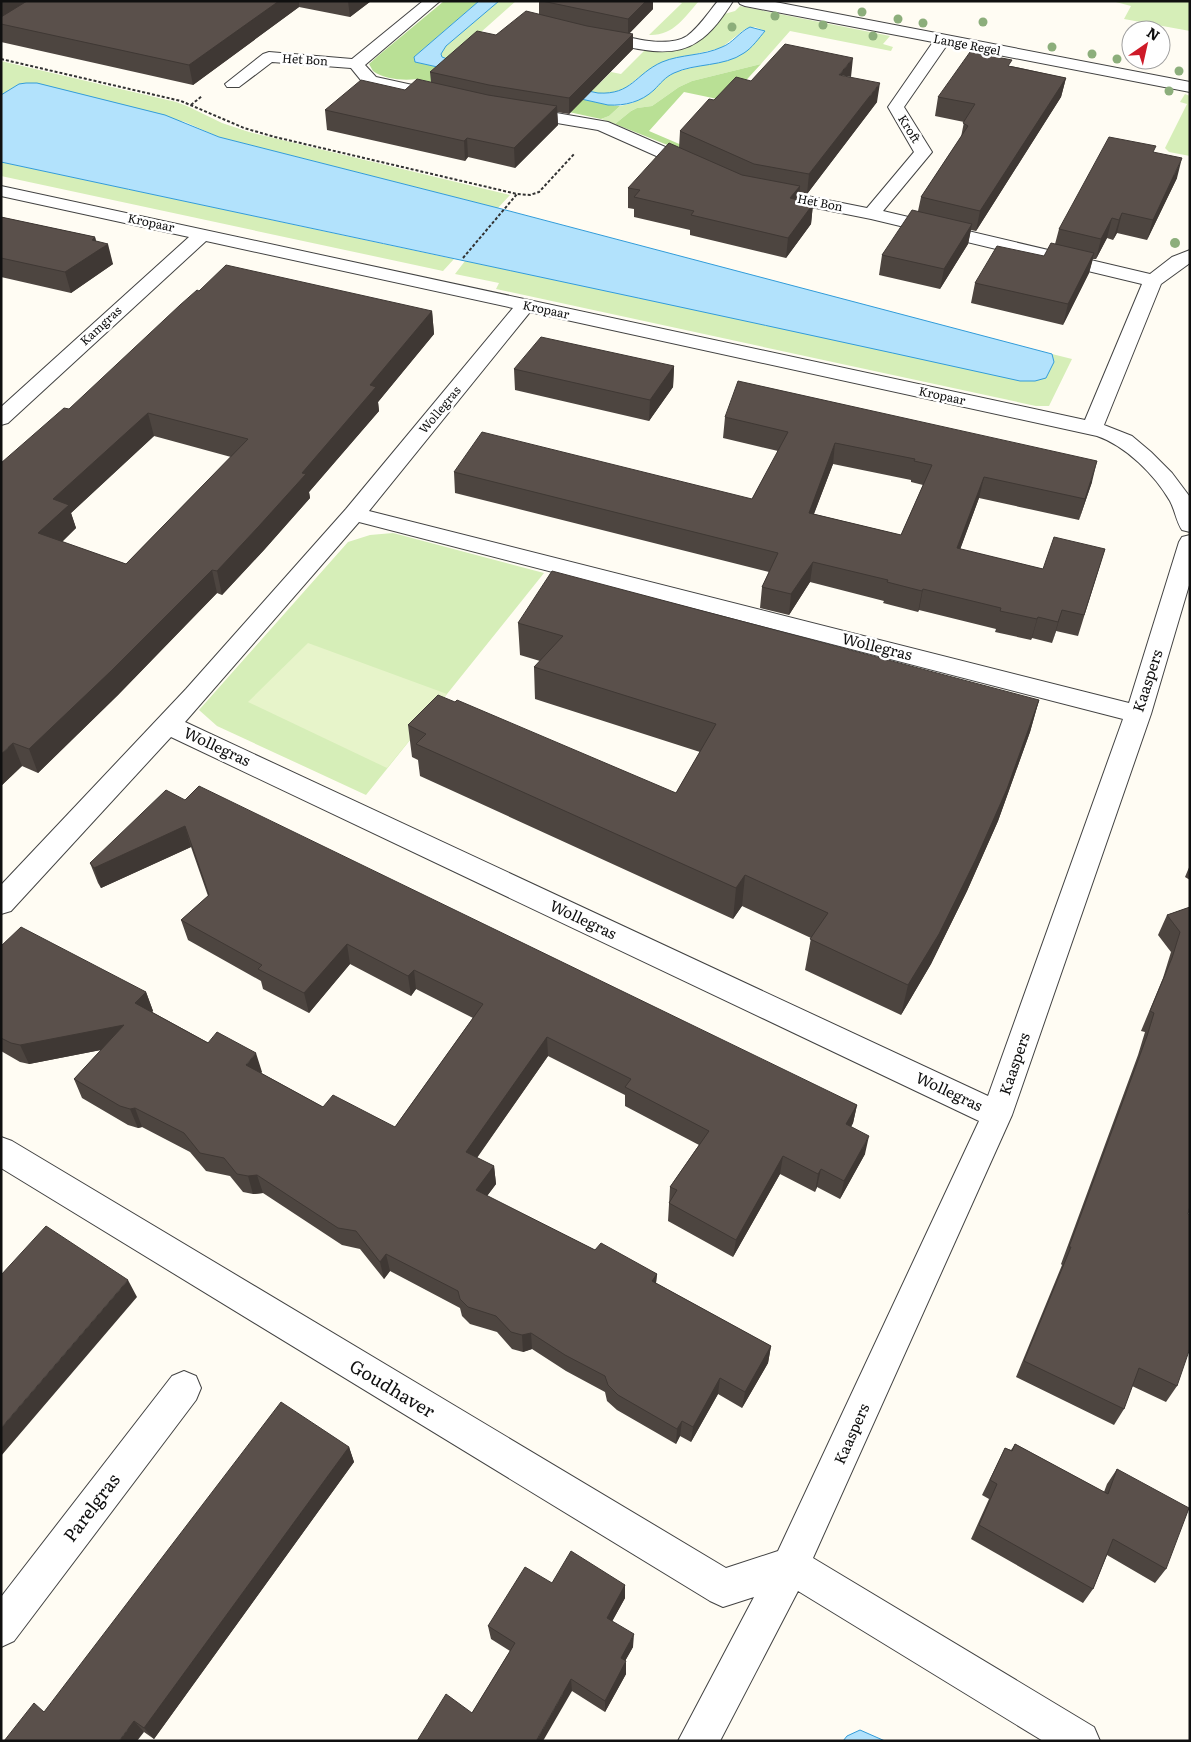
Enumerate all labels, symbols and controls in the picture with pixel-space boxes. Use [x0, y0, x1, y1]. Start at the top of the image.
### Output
north arrow [1121, 20, 1171, 70]
text: N [1143, 22, 1164, 45]
street label: Lange Regel [932, 29, 1002, 59]
street label: Het Bon [281, 48, 329, 70]
street label: Kroft [894, 111, 926, 146]
street label: Het Bon [796, 189, 845, 215]
street label: Kropaar [126, 208, 177, 236]
street label: Kropaar [521, 295, 572, 323]
street label: Kamgras [76, 301, 126, 349]
street label: Wollegras [414, 381, 465, 437]
street label: Kropaar [917, 381, 968, 409]
street label: Wollegras [840, 626, 915, 665]
street label: Kaaspers [1126, 646, 1168, 715]
street label: Wollegras [180, 720, 255, 771]
street label: Wollegras [546, 893, 621, 944]
street label: Kaaspers [992, 1029, 1035, 1098]
street label: Wollegras [912, 1065, 987, 1116]
street label: Goudhaver [345, 1352, 441, 1424]
street label: Kaaspers [827, 1399, 874, 1468]
street label: Parelgras [56, 1467, 126, 1547]

